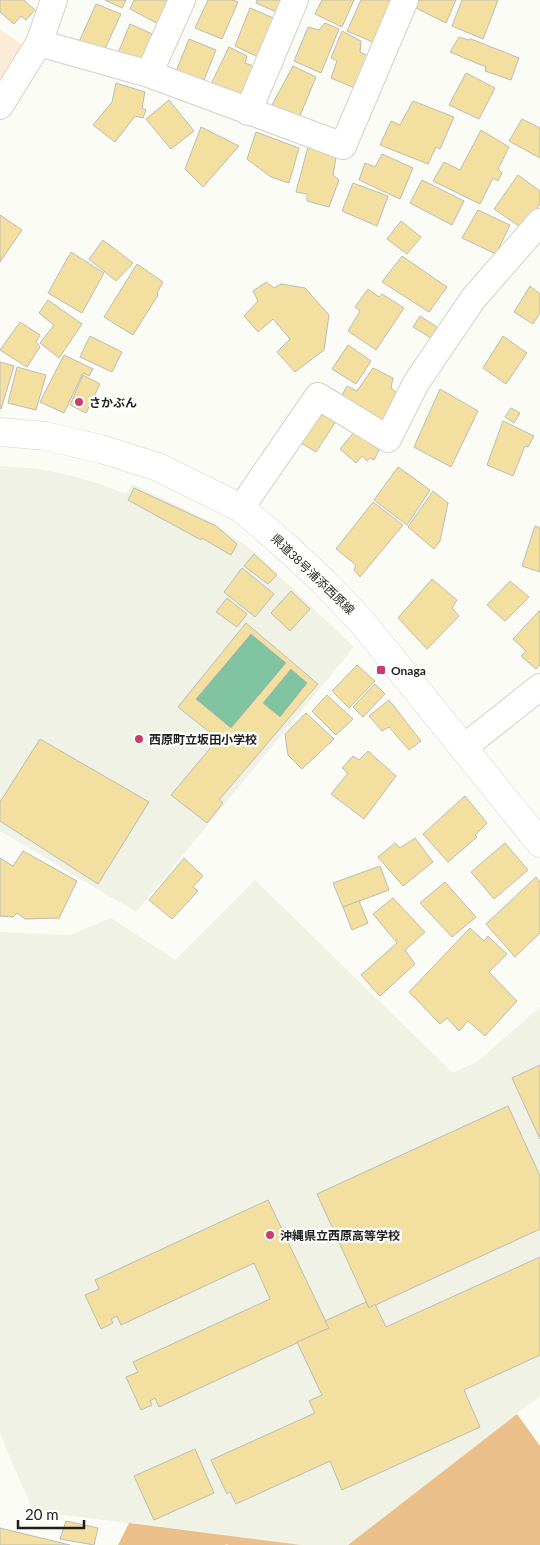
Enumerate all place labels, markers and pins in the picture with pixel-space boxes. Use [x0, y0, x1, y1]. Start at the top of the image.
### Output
place label: さかぶん [89, 395, 137, 410]
marker: さかぶん [73, 396, 85, 408]
place label: Onaga [391, 663, 426, 678]
marker: Onaga [375, 664, 387, 676]
place label: 西原町立坂田小学校 [149, 732, 257, 747]
marker: 西原町立坂田小学校 [133, 733, 145, 745]
place label: 沖縄県立西原高等学校 [280, 1228, 400, 1243]
marker: 沖縄県立西原高等学校 [264, 1229, 276, 1241]

